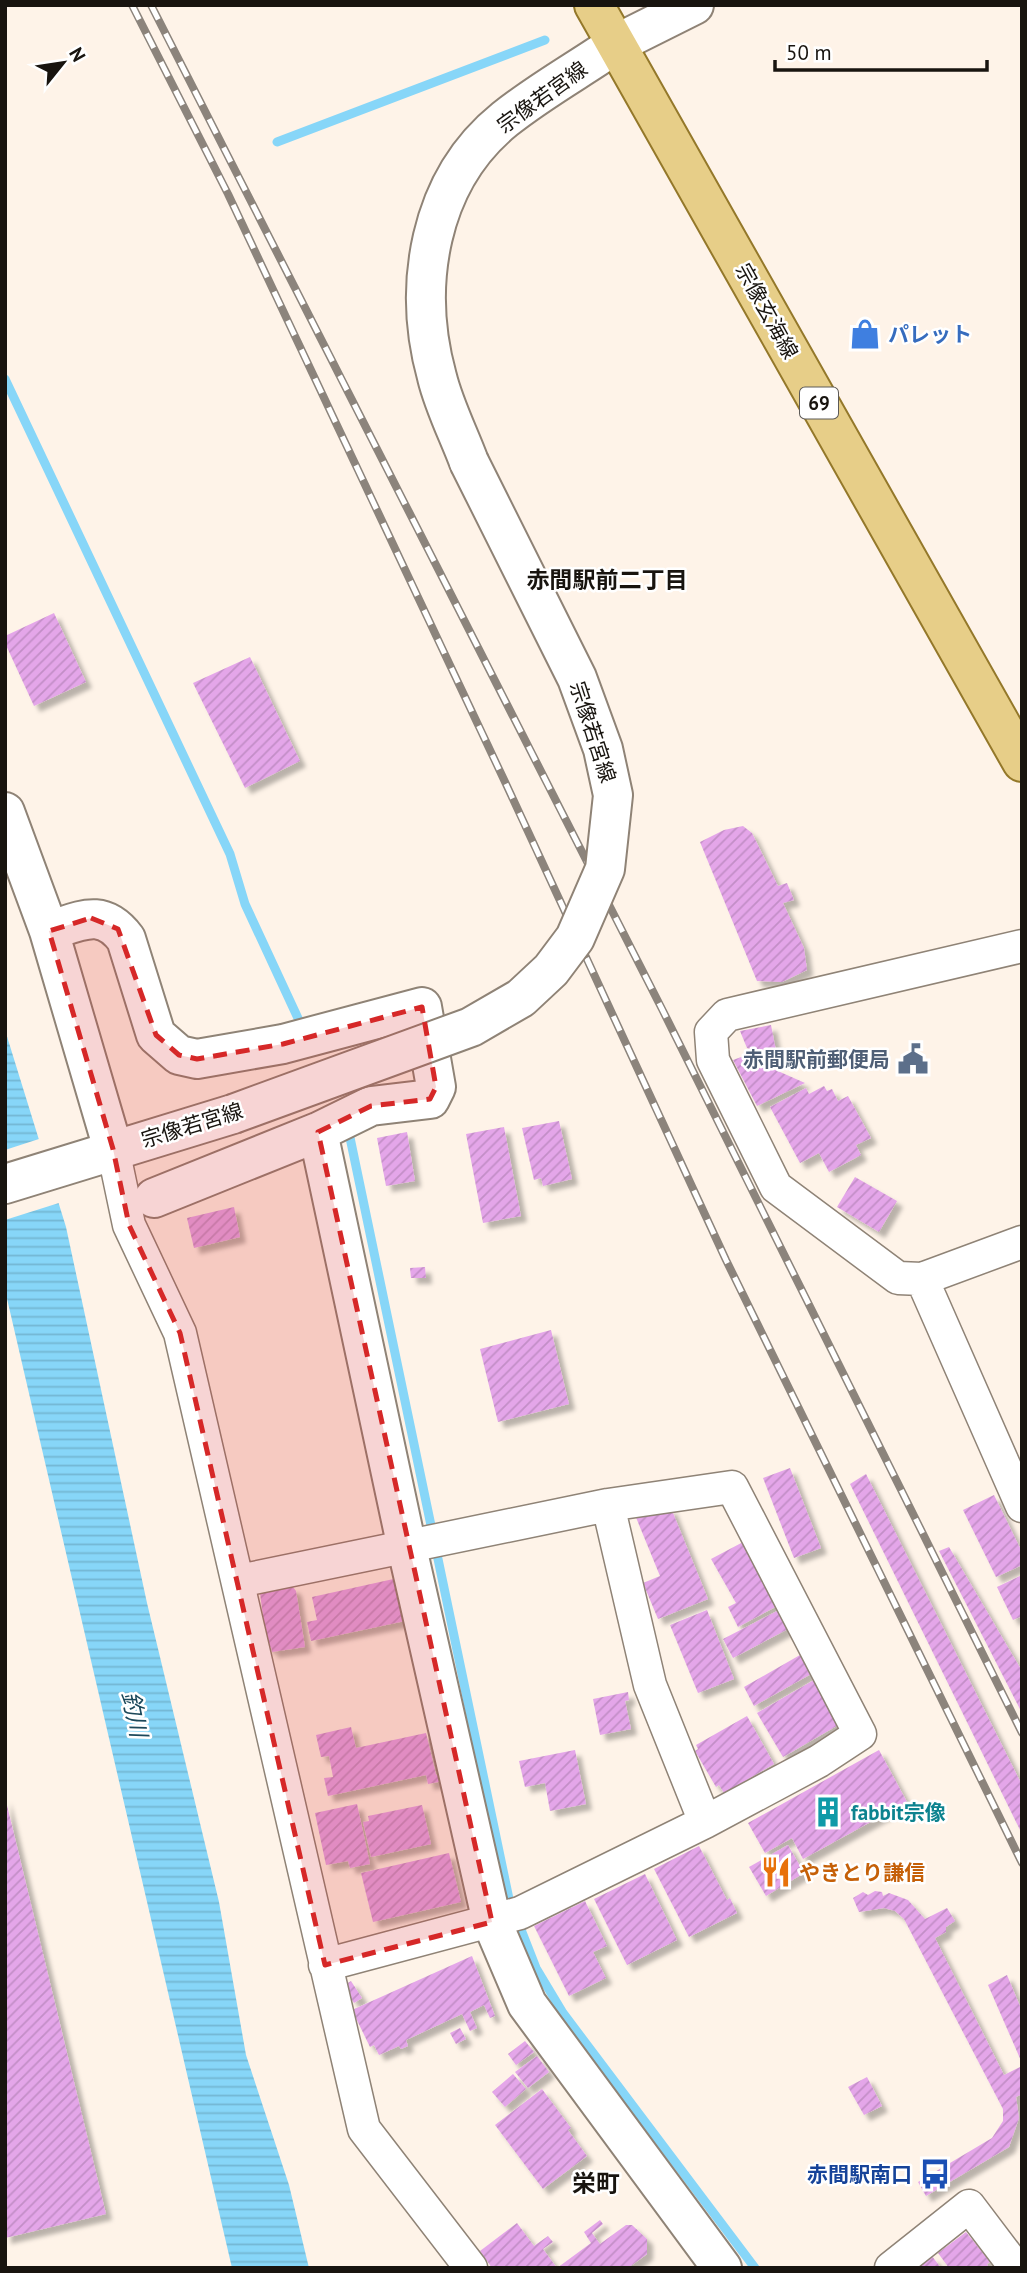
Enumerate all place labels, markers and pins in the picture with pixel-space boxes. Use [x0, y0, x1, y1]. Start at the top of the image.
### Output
shop icon: パレット [848, 317, 882, 351]
place label: パレット [888, 321, 972, 348]
public building icon: 赤間駅前郵便局 [896, 1042, 930, 1076]
place label: 赤間駅前郵便局 [743, 1046, 890, 1073]
building icon: fabbit宗像 [811, 1795, 845, 1829]
place label: fabbit宗像 [851, 1799, 946, 1826]
restaurant icon: やきとり謙信 [759, 1855, 793, 1889]
place label: やきとり謙信 [799, 1859, 925, 1886]
bus stop icon: 赤間駅南口 [918, 2157, 952, 2191]
place label: 赤間駅南口 [807, 2161, 912, 2188]

